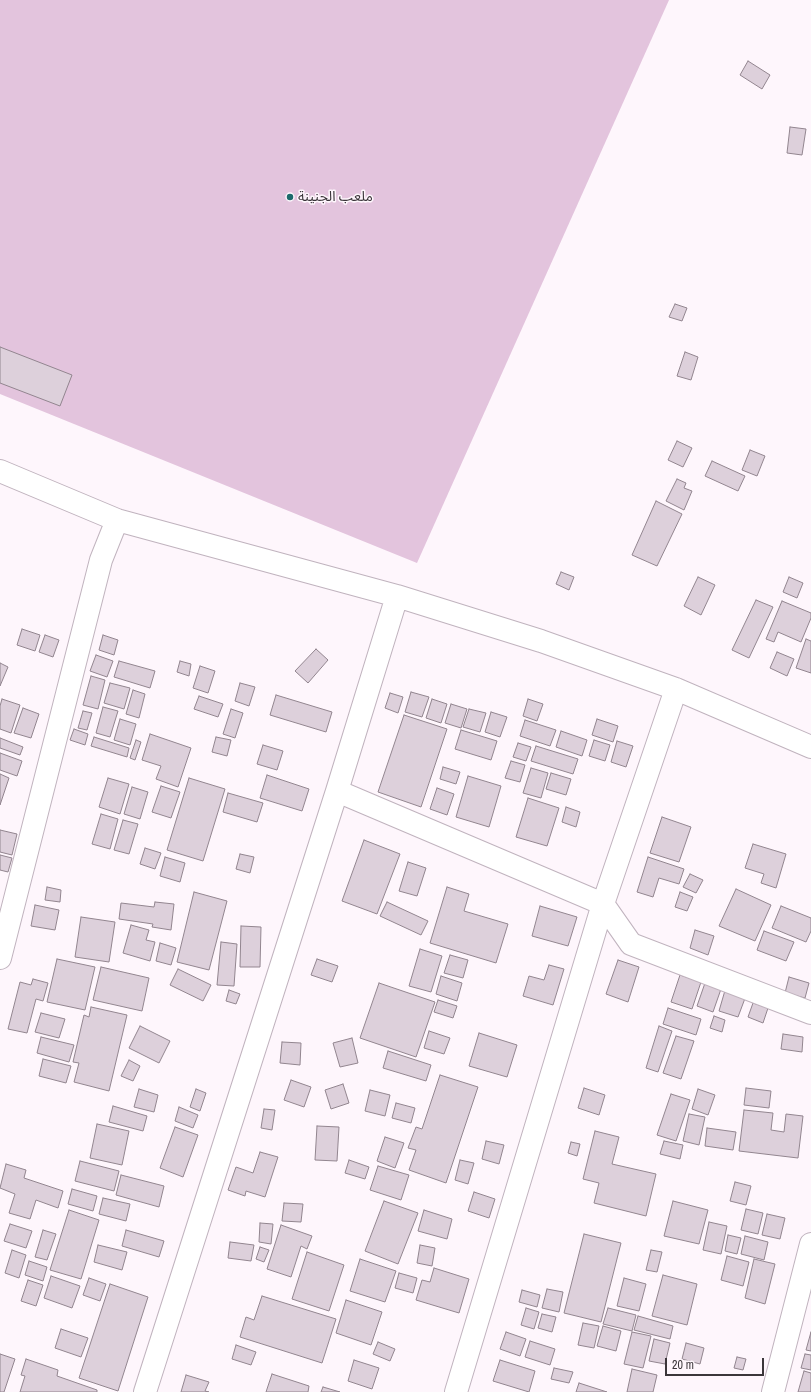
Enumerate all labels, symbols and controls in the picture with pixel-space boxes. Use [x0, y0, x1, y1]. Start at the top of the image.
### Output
place label: ملعب الجنينة [298, 189, 373, 205]
marker: ملعب الجنينة [285, 192, 295, 202]
scale bar [667, 1350, 766, 1376]
text: 20 m [672, 1357, 694, 1373]

